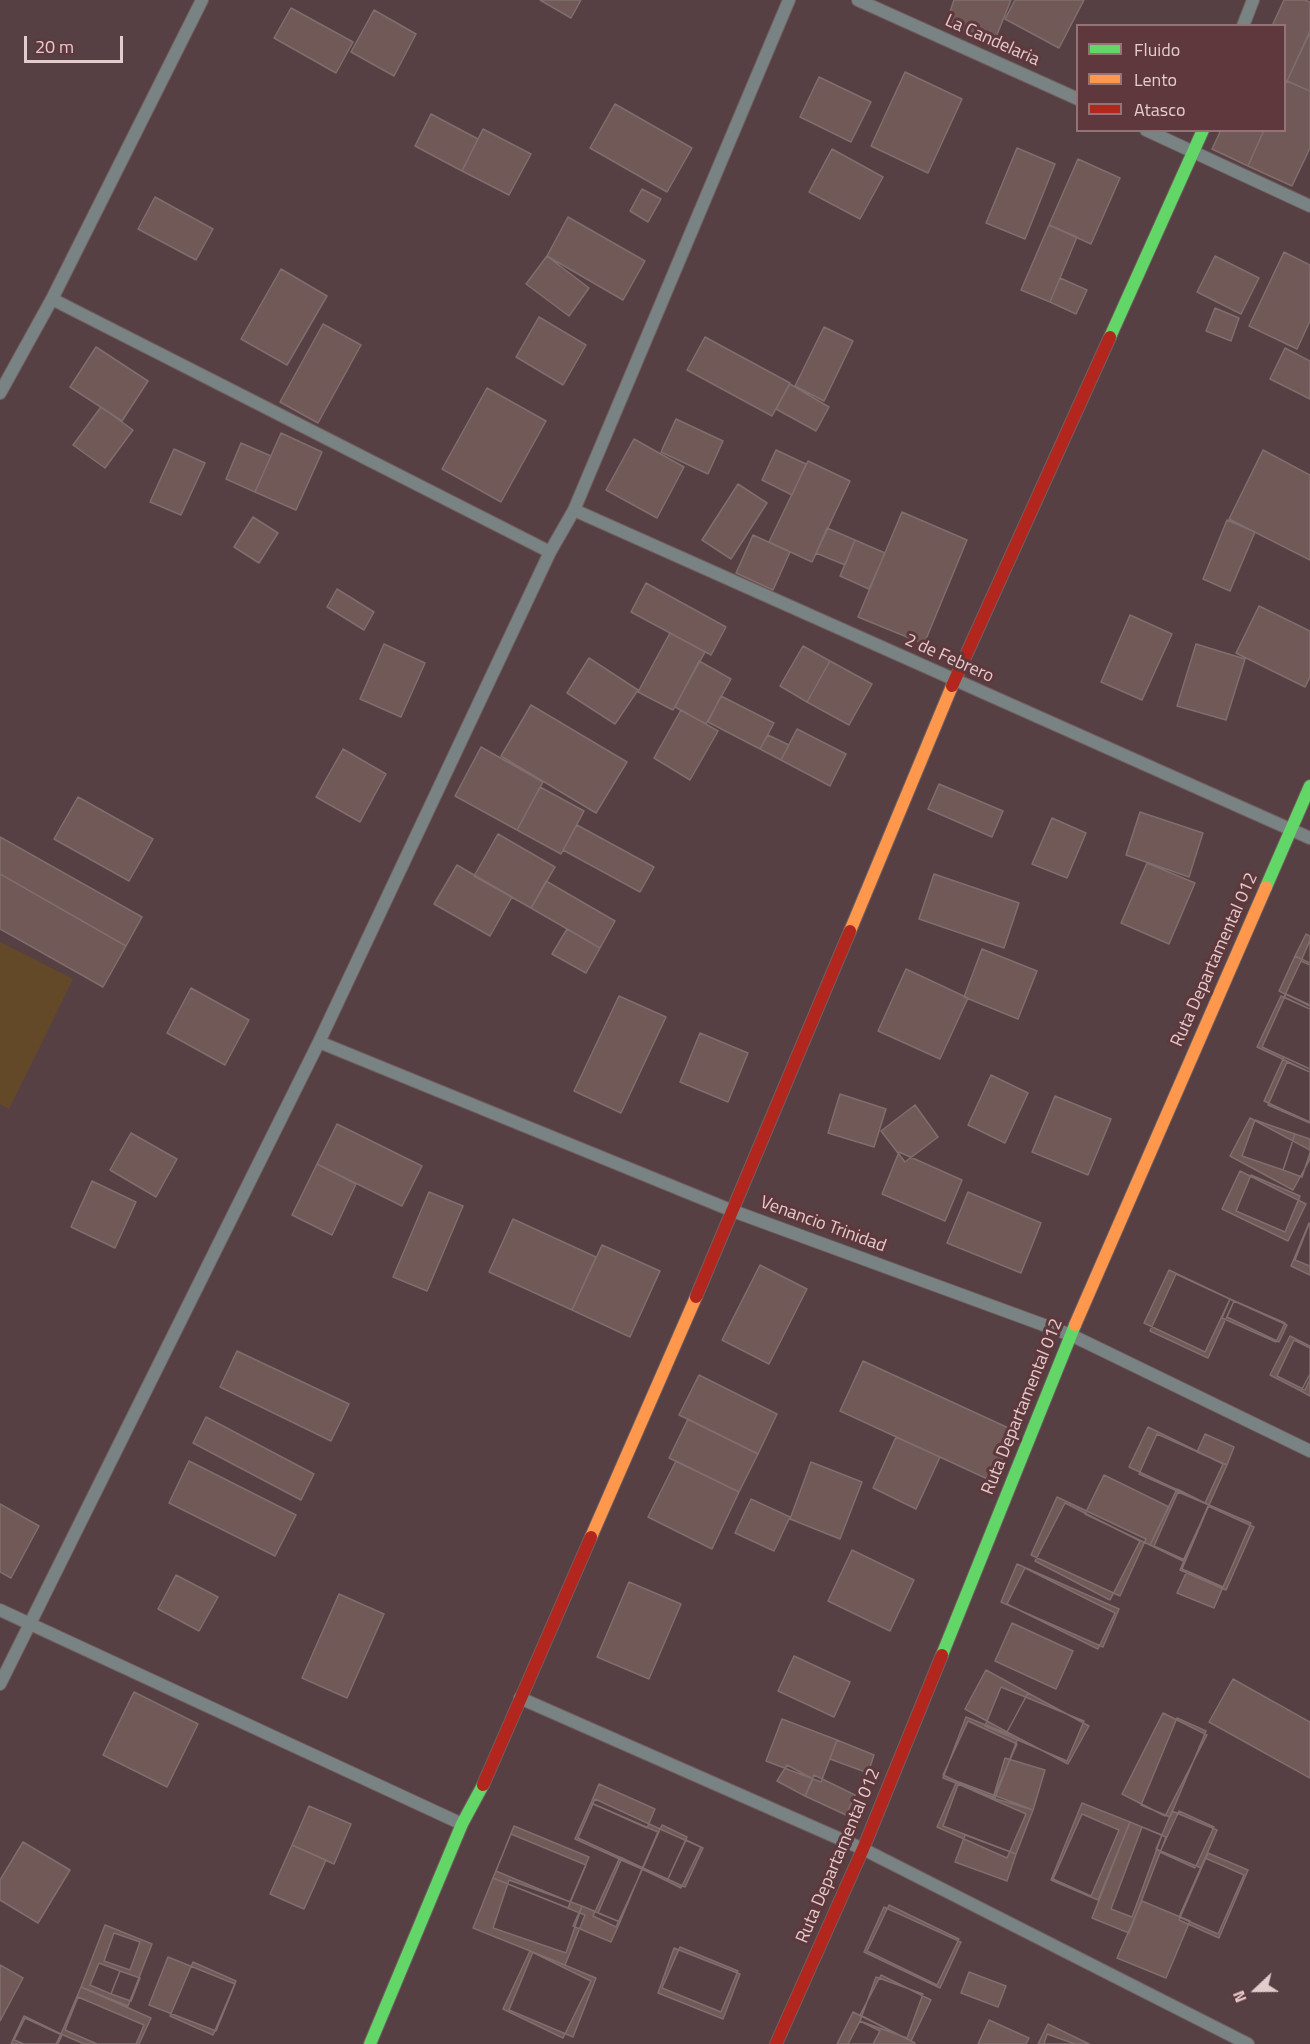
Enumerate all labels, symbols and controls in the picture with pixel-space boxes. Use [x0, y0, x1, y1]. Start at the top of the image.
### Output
street label: La Candelaria [941, 11, 1043, 71]
scale bar [27, 24, 126, 62]
legend [1076, 24, 1286, 132]
text: 20 m [35, 33, 74, 60]
text: Fluido [1134, 36, 1180, 63]
text: Lento [1134, 66, 1177, 93]
text: Atasco [1134, 96, 1185, 123]
street label: 2 de Febrero [901, 630, 997, 688]
street label: Ruta Departamental 012 [1167, 870, 1263, 1050]
street label: Venancio Trinidad [757, 1192, 889, 1258]
street label: Ruta Departamental 012 [978, 1316, 1068, 1498]
street label: Ruta Departamental 012 [792, 1765, 886, 1947]
north arrow [1226, 1960, 1286, 2020]
text: N [1226, 1987, 1253, 2006]

